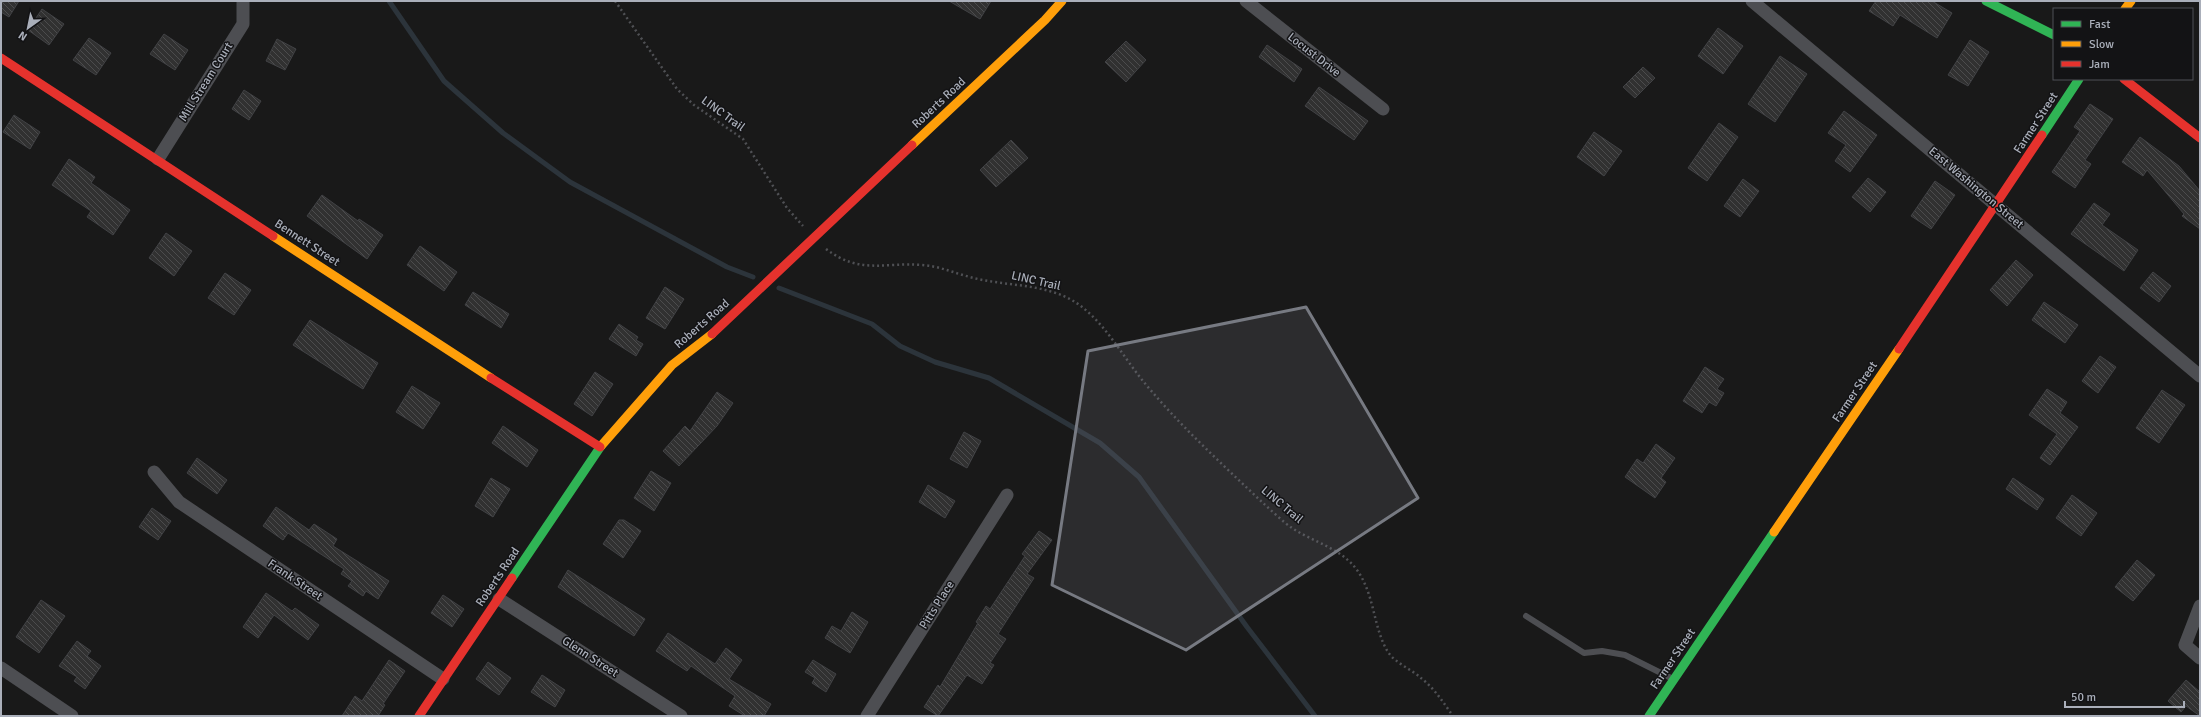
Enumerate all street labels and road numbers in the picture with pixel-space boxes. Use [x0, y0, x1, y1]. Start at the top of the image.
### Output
street label: Locust Drive [1284, 30, 1344, 80]
street label: Mill Stream Court [176, 40, 236, 124]
street label: Roberts Road [909, 74, 969, 132]
street label: Farmer Street [2011, 89, 2061, 157]
street label: LINC Trail [698, 93, 748, 135]
street label: East Washington Street [1925, 144, 2027, 232]
street label: Bennett Street [272, 216, 342, 270]
street label: LINC Trail [1010, 268, 1063, 294]
street label: Roberts Road [671, 296, 733, 352]
street label: Farmer Street [1829, 359, 1881, 425]
street label: LINC Trail [1258, 483, 1306, 527]
street label: Roberts Road [473, 545, 523, 609]
street label: Frank Street [265, 556, 325, 604]
street label: Pitts Place [916, 578, 958, 632]
street label: Farmer Street [1647, 626, 1699, 692]
street label: Glenn Street [559, 633, 621, 681]

